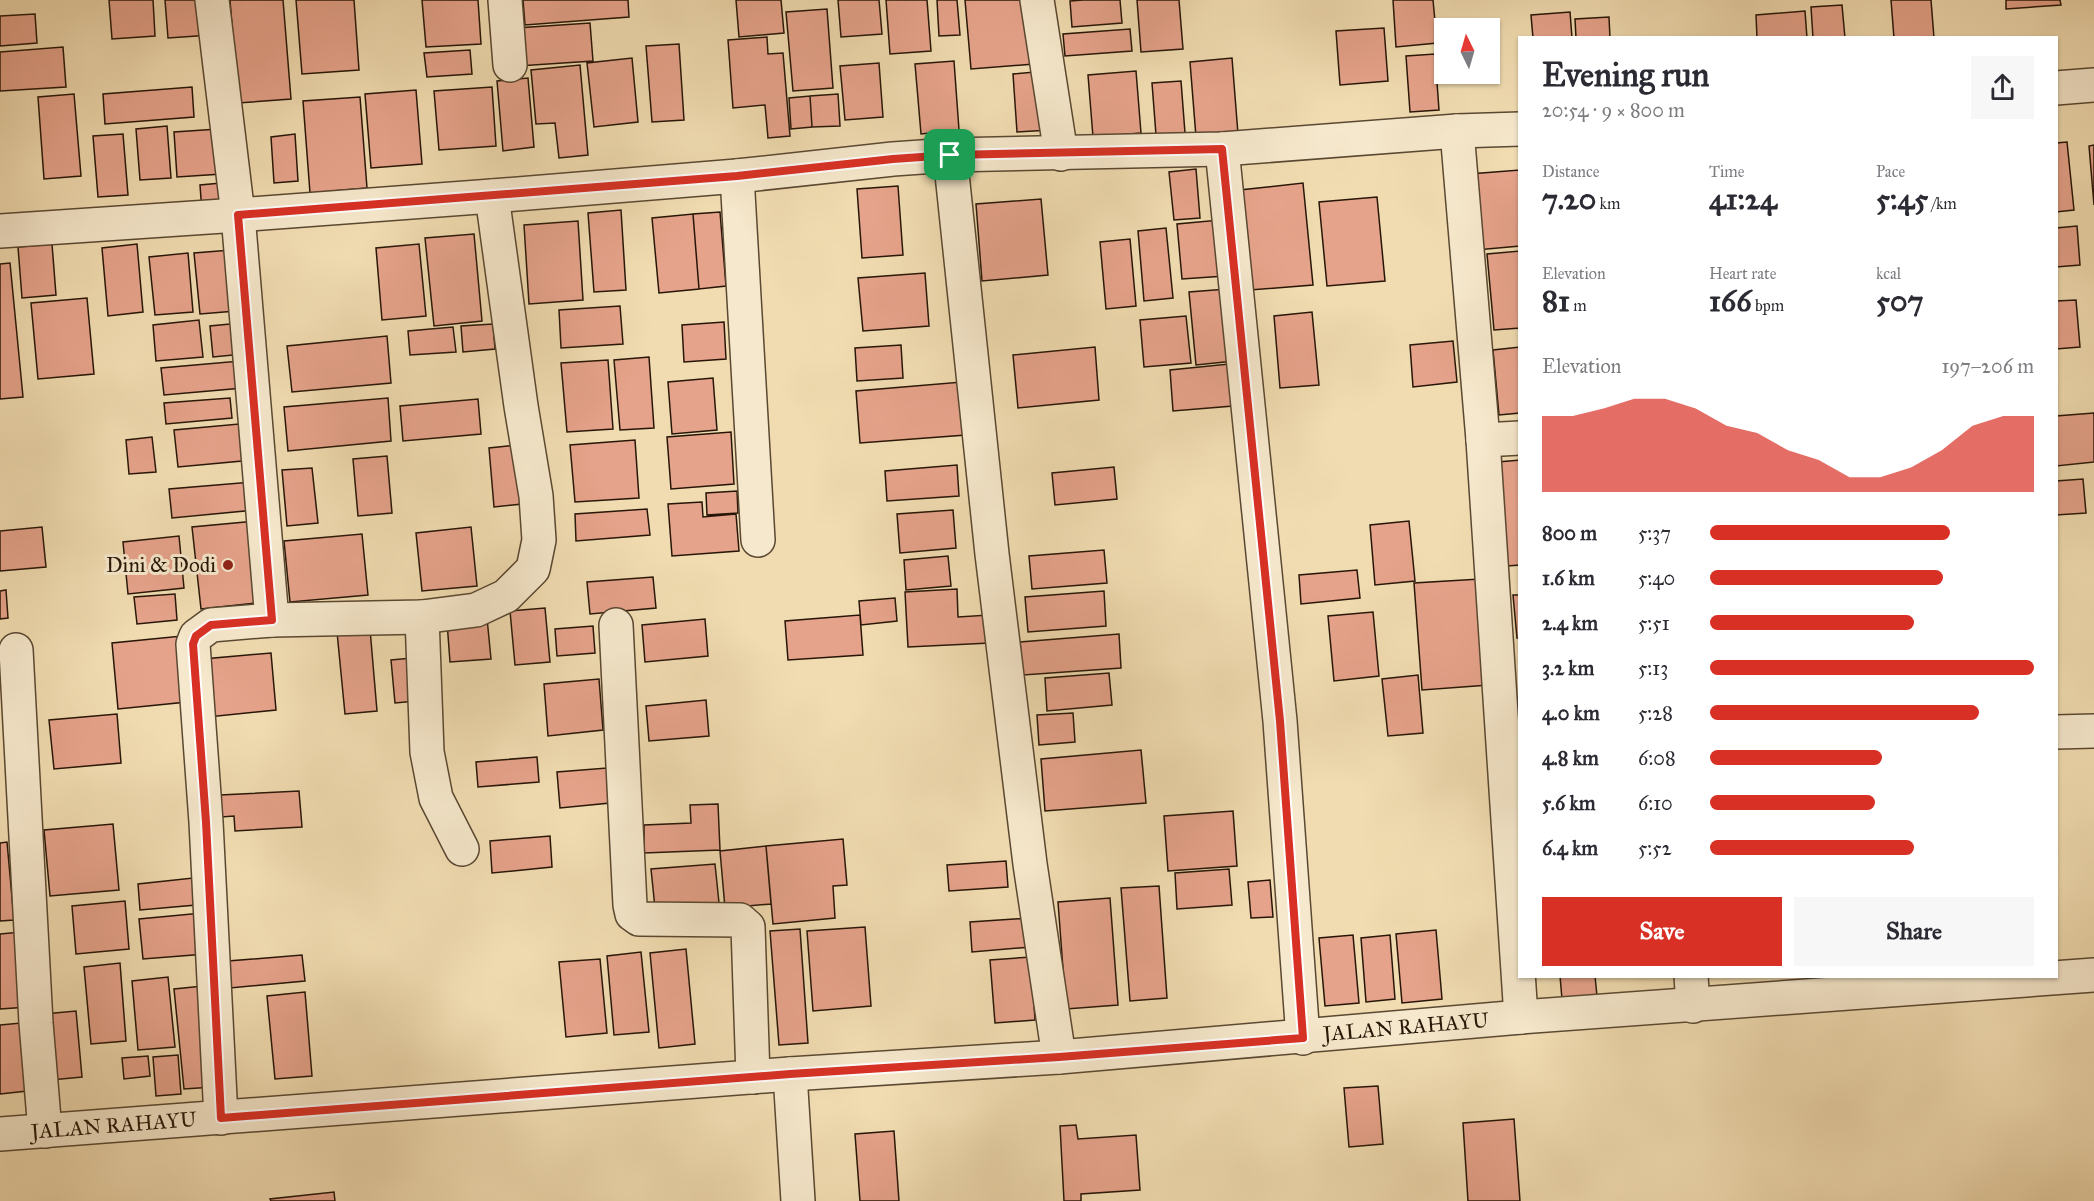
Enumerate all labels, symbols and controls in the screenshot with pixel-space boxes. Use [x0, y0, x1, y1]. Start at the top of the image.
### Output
north arrow [1434, 18, 1500, 84]
map controls [1434, 18, 1500, 84]
text: Evening run [1542, 55, 1709, 95]
button: share [1971, 56, 2034, 119]
text: 20:54 · 9 × 800 m [1542, 98, 1685, 122]
pin [924, 129, 975, 180]
icon: arrive [933, 138, 966, 171]
text: Distance [1542, 162, 1599, 181]
text: Time [1709, 162, 1744, 181]
text: Pace [1876, 162, 1905, 181]
text: 7.20 [1542, 181, 1596, 217]
text: 41:24 [1709, 181, 1777, 217]
text: 5:45 [1876, 181, 1928, 217]
text: km [1596, 194, 1620, 213]
text: /km [1928, 194, 1957, 213]
text: Elevation [1542, 264, 1606, 283]
text: Heart rate [1709, 264, 1776, 283]
text: kcal [1876, 264, 1901, 283]
text: 81 [1542, 283, 1570, 319]
text: 166 [1709, 283, 1752, 319]
text: 507 [1876, 283, 1923, 319]
text: m [1570, 296, 1587, 315]
text: bpm [1752, 296, 1784, 315]
text: Elevation [1542, 354, 1621, 378]
text: 197–206 m [1941, 354, 2034, 378]
text: 800 m [1542, 521, 1597, 545]
text: 5:37 [1638, 521, 1671, 545]
place label: Dini & Dodi [106, 552, 216, 578]
marker: Dini & Dodi [221, 558, 235, 572]
text: 1.6 km [1542, 566, 1595, 590]
text: 5:40 [1638, 566, 1675, 590]
text: 2.4 km [1542, 611, 1598, 635]
text: 5:51 [1638, 611, 1670, 635]
text: 3.2 km [1542, 656, 1594, 680]
text: 5:13 [1638, 656, 1668, 680]
text: 4.0 km [1542, 701, 1600, 725]
text: 5:28 [1638, 701, 1673, 725]
text: 4.8 km [1542, 746, 1599, 770]
text: 6:08 [1638, 746, 1676, 770]
text: 5.6 km [1542, 791, 1596, 815]
text: 6:10 [1638, 791, 1673, 815]
text: 6.4 km [1542, 836, 1598, 860]
text: 5:52 [1638, 836, 1672, 860]
button: Save [1542, 897, 1782, 966]
button: Share [1794, 897, 2034, 966]
street label: JALAN RAHAYU [1320, 1007, 1490, 1047]
street label: JALAN RAHAYU [28, 1106, 198, 1145]

